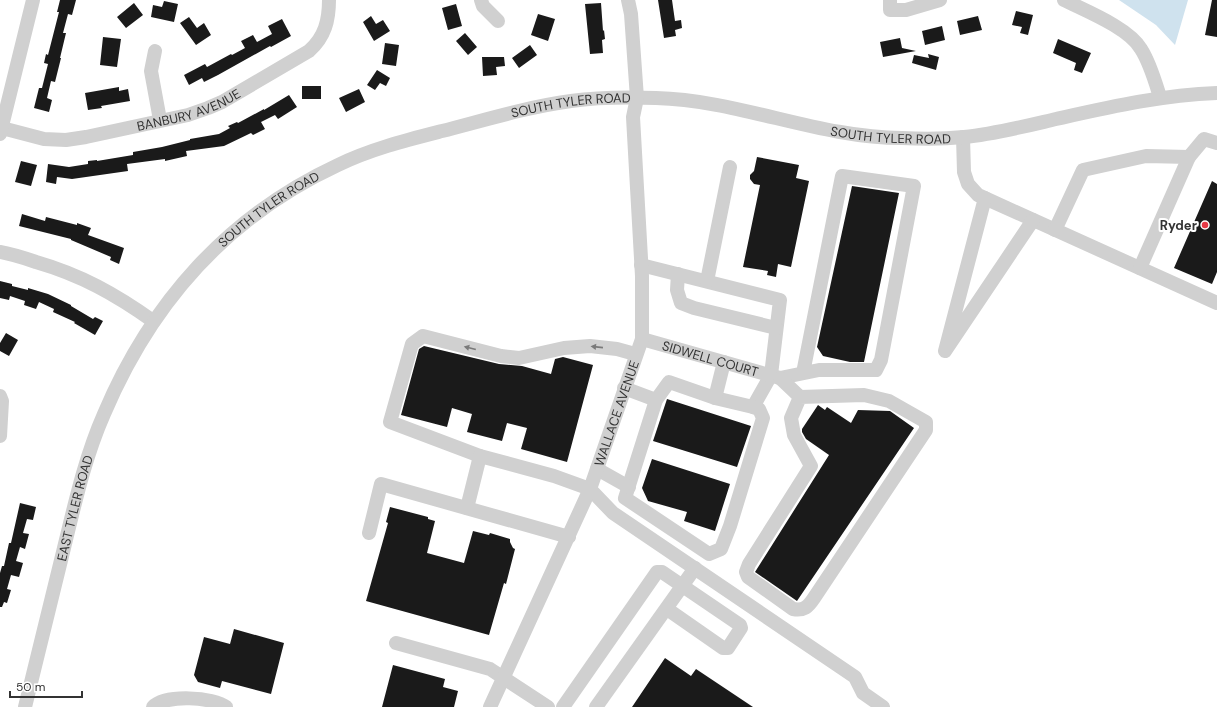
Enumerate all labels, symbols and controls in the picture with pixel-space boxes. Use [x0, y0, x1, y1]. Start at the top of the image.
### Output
street label: BANBURY AVENUE [135, 85, 244, 135]
street label: SOUTH TYLER ROAD [509, 89, 631, 122]
street label: SOUTH TYLER ROAD [829, 122, 951, 148]
street label: SOUTH TYLER ROAD [214, 168, 322, 251]
place label: Ryder [1160, 217, 1198, 234]
marker: Ryder [1200, 220, 1210, 230]
street label: SIDWELL COURT [660, 337, 760, 380]
one-way arrow [591, 343, 603, 350]
one-way arrow [463, 344, 476, 350]
street label: WALLACE AVENUE [591, 358, 643, 468]
street label: EAST TYLER ROAD [53, 453, 97, 563]
scale bar [10, 673, 82, 699]
text: 50 m [16, 679, 45, 695]

